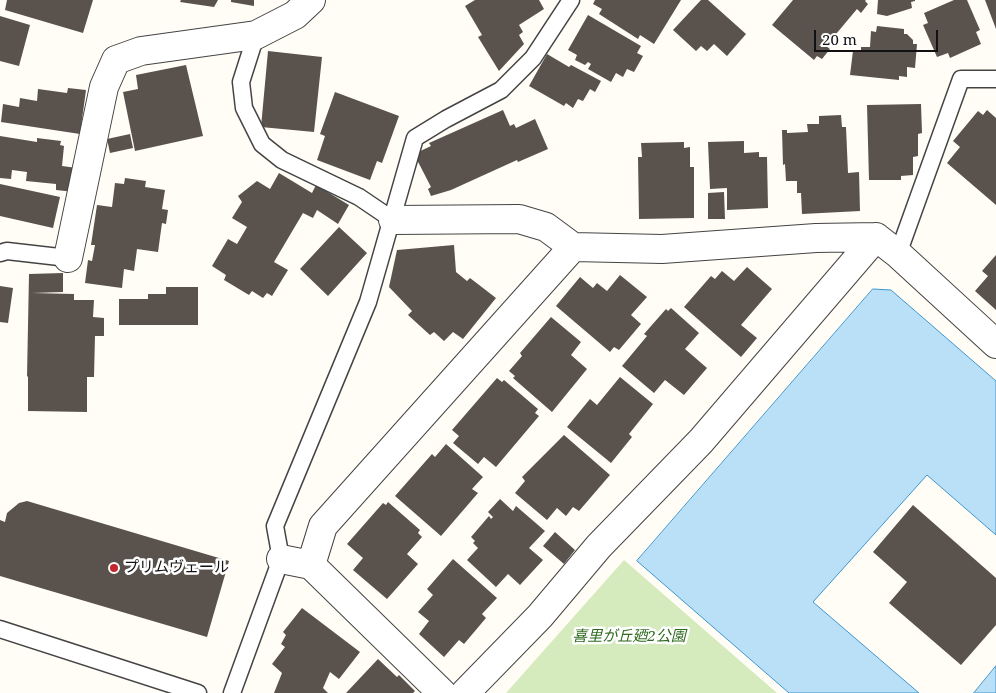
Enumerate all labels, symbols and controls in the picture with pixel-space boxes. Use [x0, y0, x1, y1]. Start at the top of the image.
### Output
scale bar [816, 20, 940, 52]
text: 20 m [822, 29, 857, 49]
place label: プリムヴェール [124, 559, 229, 577]
marker: プリムヴェール [108, 562, 120, 574]
park label: 喜里が丘廼2公園 [572, 628, 686, 646]

